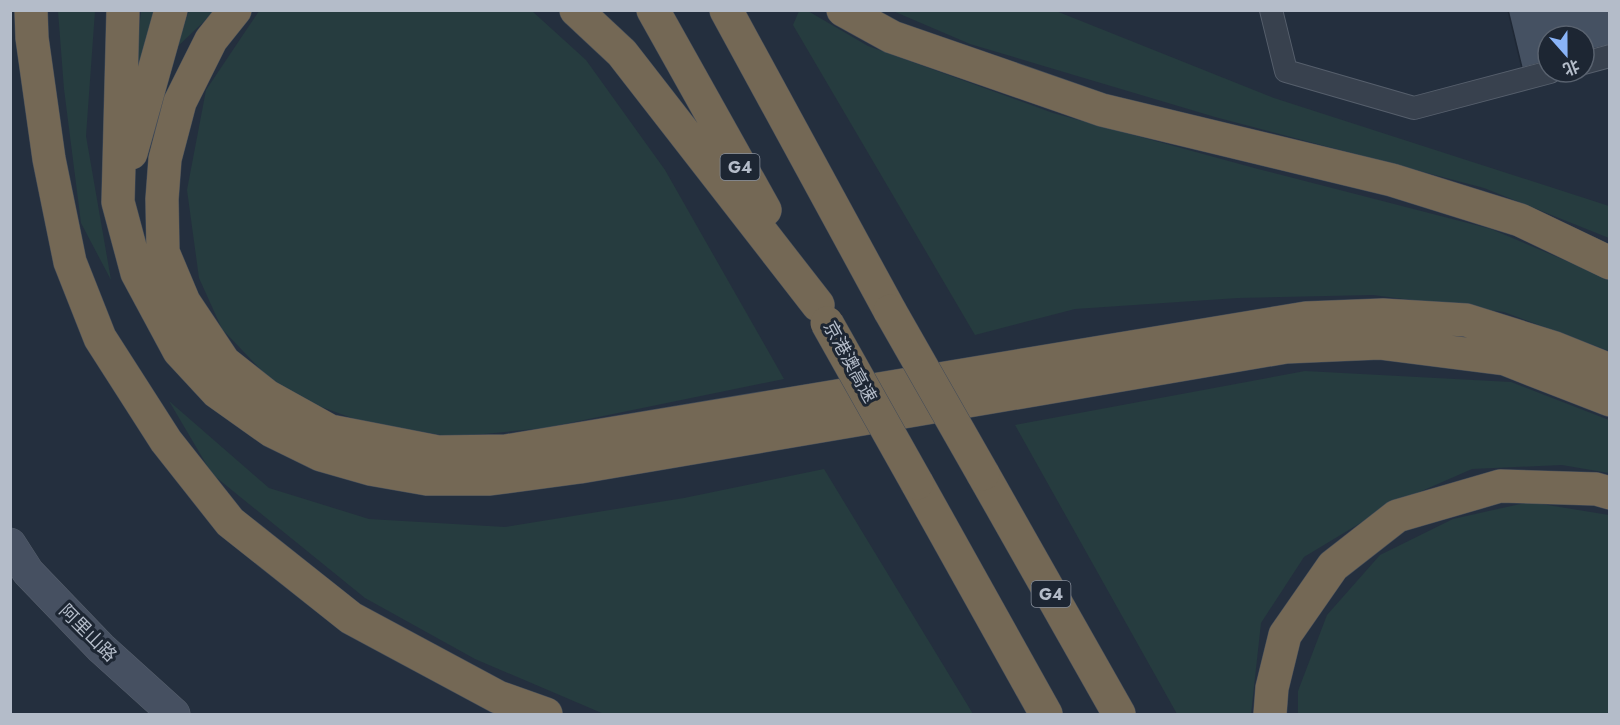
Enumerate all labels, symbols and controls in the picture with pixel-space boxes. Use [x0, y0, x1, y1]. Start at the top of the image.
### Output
north arrow [1536, 24, 1596, 84]
text: 北 [1560, 54, 1583, 81]
road number: G4 [720, 154, 760, 180]
street label: 京港澳高速 [817, 316, 883, 408]
road number: G4 [1032, 581, 1070, 607]
street label: 阿里山路 [53, 598, 123, 668]

